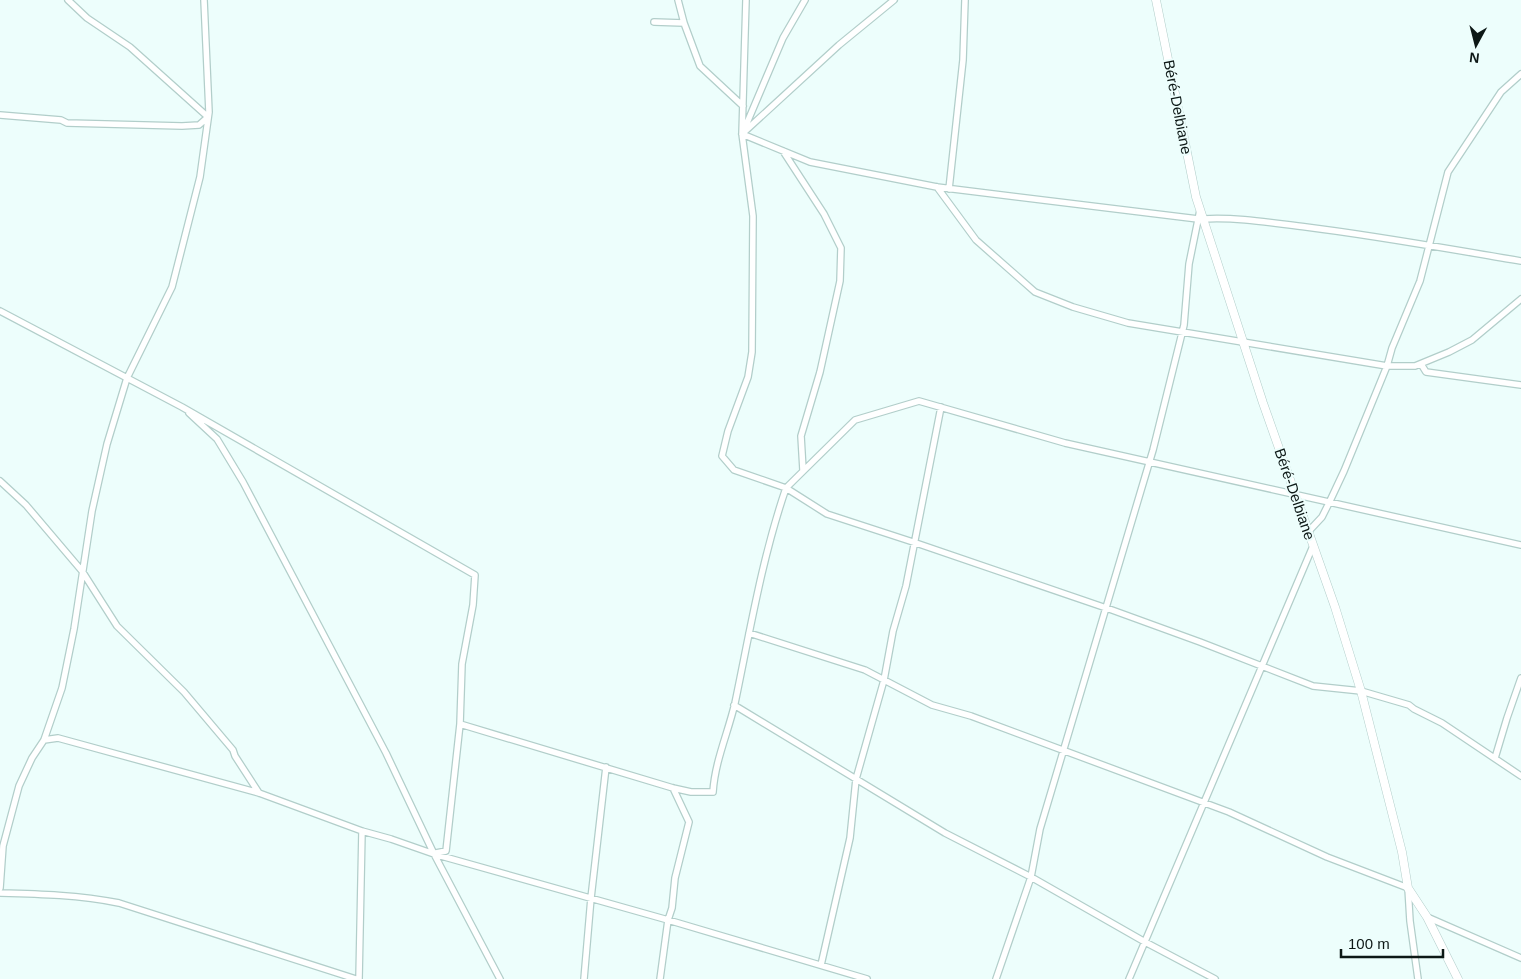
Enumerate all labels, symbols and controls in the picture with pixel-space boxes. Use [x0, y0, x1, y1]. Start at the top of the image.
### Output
north arrow [1451, 20, 1501, 70]
text: N [1468, 49, 1480, 66]
street label: Béré-Delbiane [1161, 58, 1195, 156]
street label: Béré-Delbiane [1271, 446, 1319, 542]
scale bar [1341, 926, 1444, 958]
text: 100 m [1348, 935, 1390, 952]

